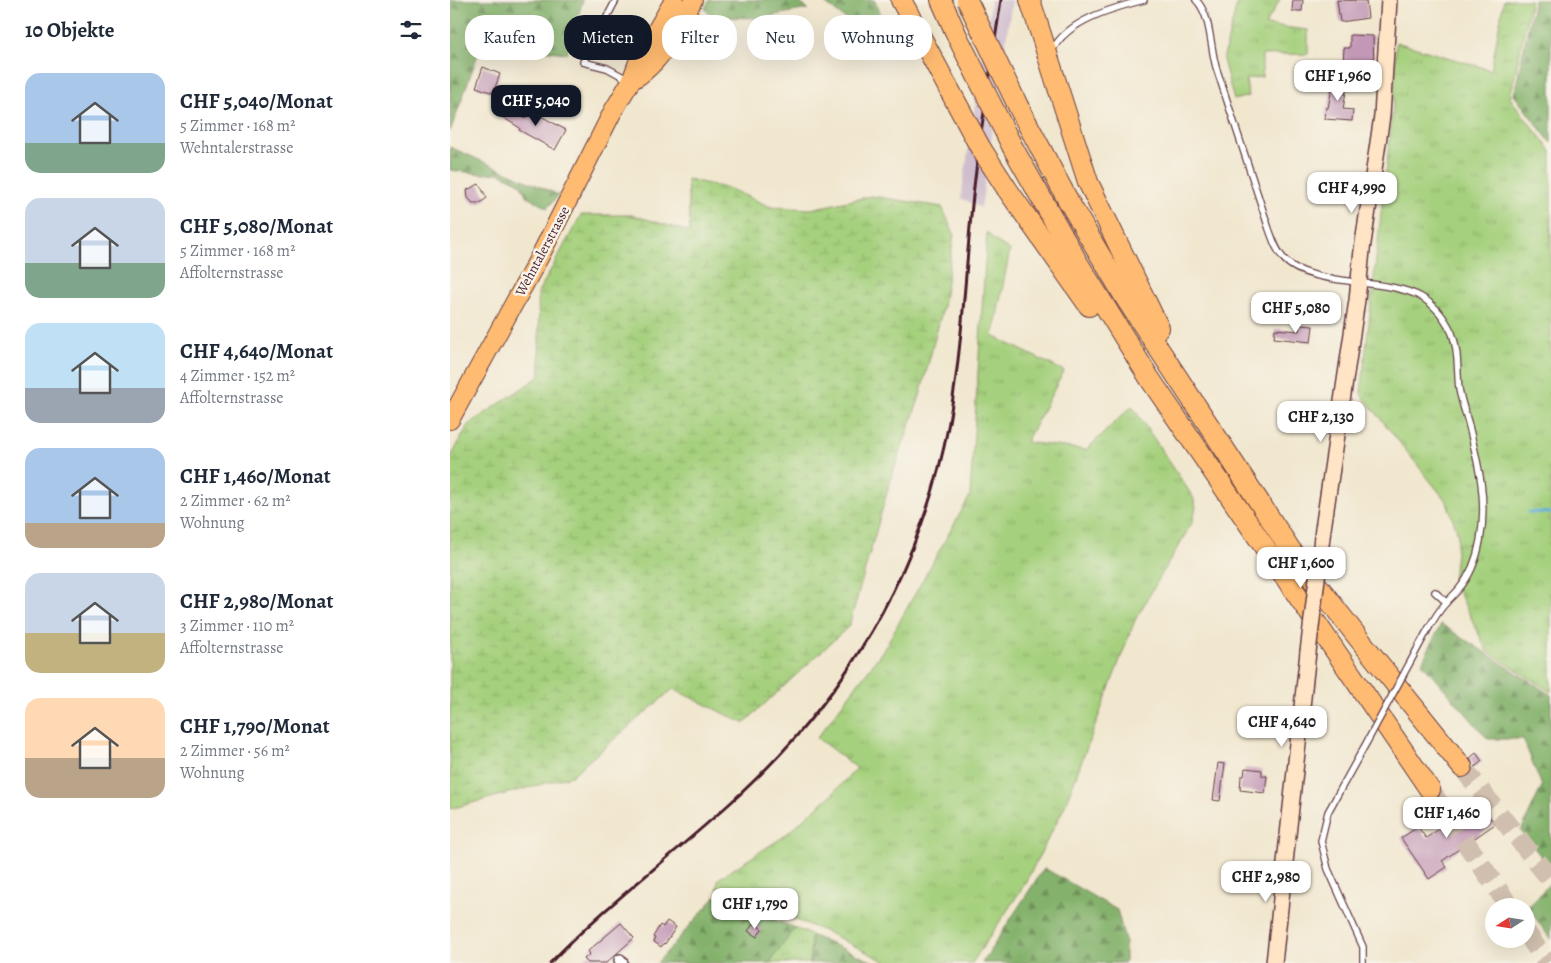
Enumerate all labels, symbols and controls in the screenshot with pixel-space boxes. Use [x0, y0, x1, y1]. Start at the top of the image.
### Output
chip: Kaufen [465, 15, 554, 60]
chip: Mieten [564, 15, 652, 60]
chip: Filter [662, 15, 737, 60]
chip: Neu [747, 15, 814, 60]
chip: Wohnung [824, 15, 932, 60]
text: 10 Objekte [25, 16, 115, 44]
icon: filters [397, 16, 425, 44]
pin: CHF 1,960 [1281, 59, 1395, 102]
text: CHF 1,960 [1305, 65, 1371, 87]
pin: CHF 5,040 [479, 84, 593, 127]
text: CHF 5,040/Monat [180, 87, 333, 115]
text: CHF 5,040 [502, 90, 570, 112]
icon: home [65, 93, 125, 153]
text: 5 Zimmer · 168 m² [180, 115, 295, 137]
text: Wehntalerstrasse [180, 137, 293, 159]
pin: CHF 4,990 [1295, 172, 1409, 214]
text: CHF 4,990 [1318, 177, 1386, 199]
street label: Wehntalerstrasse [510, 203, 574, 300]
text: CHF 5,080/Monat [180, 212, 333, 240]
icon: home [65, 218, 125, 278]
text: 5 Zimmer · 168 m² [180, 240, 295, 262]
text: Affolternstrasse [180, 262, 284, 284]
pin: CHF 5,080 [1239, 292, 1353, 334]
text: CHF 5,080 [1262, 297, 1330, 319]
text: CHF 4,640/Monat [180, 337, 333, 365]
icon: home [65, 343, 125, 403]
text: 4 Zimmer · 152 m² [180, 365, 295, 387]
text: Affolternstrasse [180, 387, 284, 409]
pin: CHF 2,130 [1264, 400, 1378, 443]
text: CHF 2,130 [1288, 406, 1354, 428]
text: CHF 1,460/Monat [180, 462, 331, 490]
icon: home [65, 468, 125, 528]
text: 2 Zimmer · 62 m² [180, 490, 291, 512]
text: Wohnung [180, 512, 244, 534]
pin: CHF 1,600 [1244, 546, 1358, 589]
text: CHF 1,600 [1268, 552, 1334, 574]
text: CHF 2,980/Monat [180, 587, 334, 615]
icon: home [65, 593, 125, 653]
text: 3 Zimmer · 110 m² [180, 615, 294, 637]
text: Affolternstrasse [180, 637, 284, 659]
pin: CHF 4,640 [1225, 706, 1339, 748]
text: CHF 4,640 [1248, 711, 1316, 733]
text: CHF 1,790/Monat [180, 712, 330, 740]
icon: home [65, 718, 125, 778]
text: 2 Zimmer · 56 m² [180, 740, 290, 762]
text: Wohnung [180, 762, 244, 784]
pin: CHF 1,460 [1390, 796, 1504, 839]
text: CHF 1,460 [1414, 802, 1480, 824]
pin: CHF 2,980 [1209, 860, 1323, 903]
text: CHF 2,980 [1232, 866, 1300, 888]
pin: CHF 1,790 [698, 888, 812, 930]
text: CHF 1,790 [722, 893, 788, 915]
north arrow [1485, 898, 1535, 948]
map controls [1485, 898, 1535, 948]

